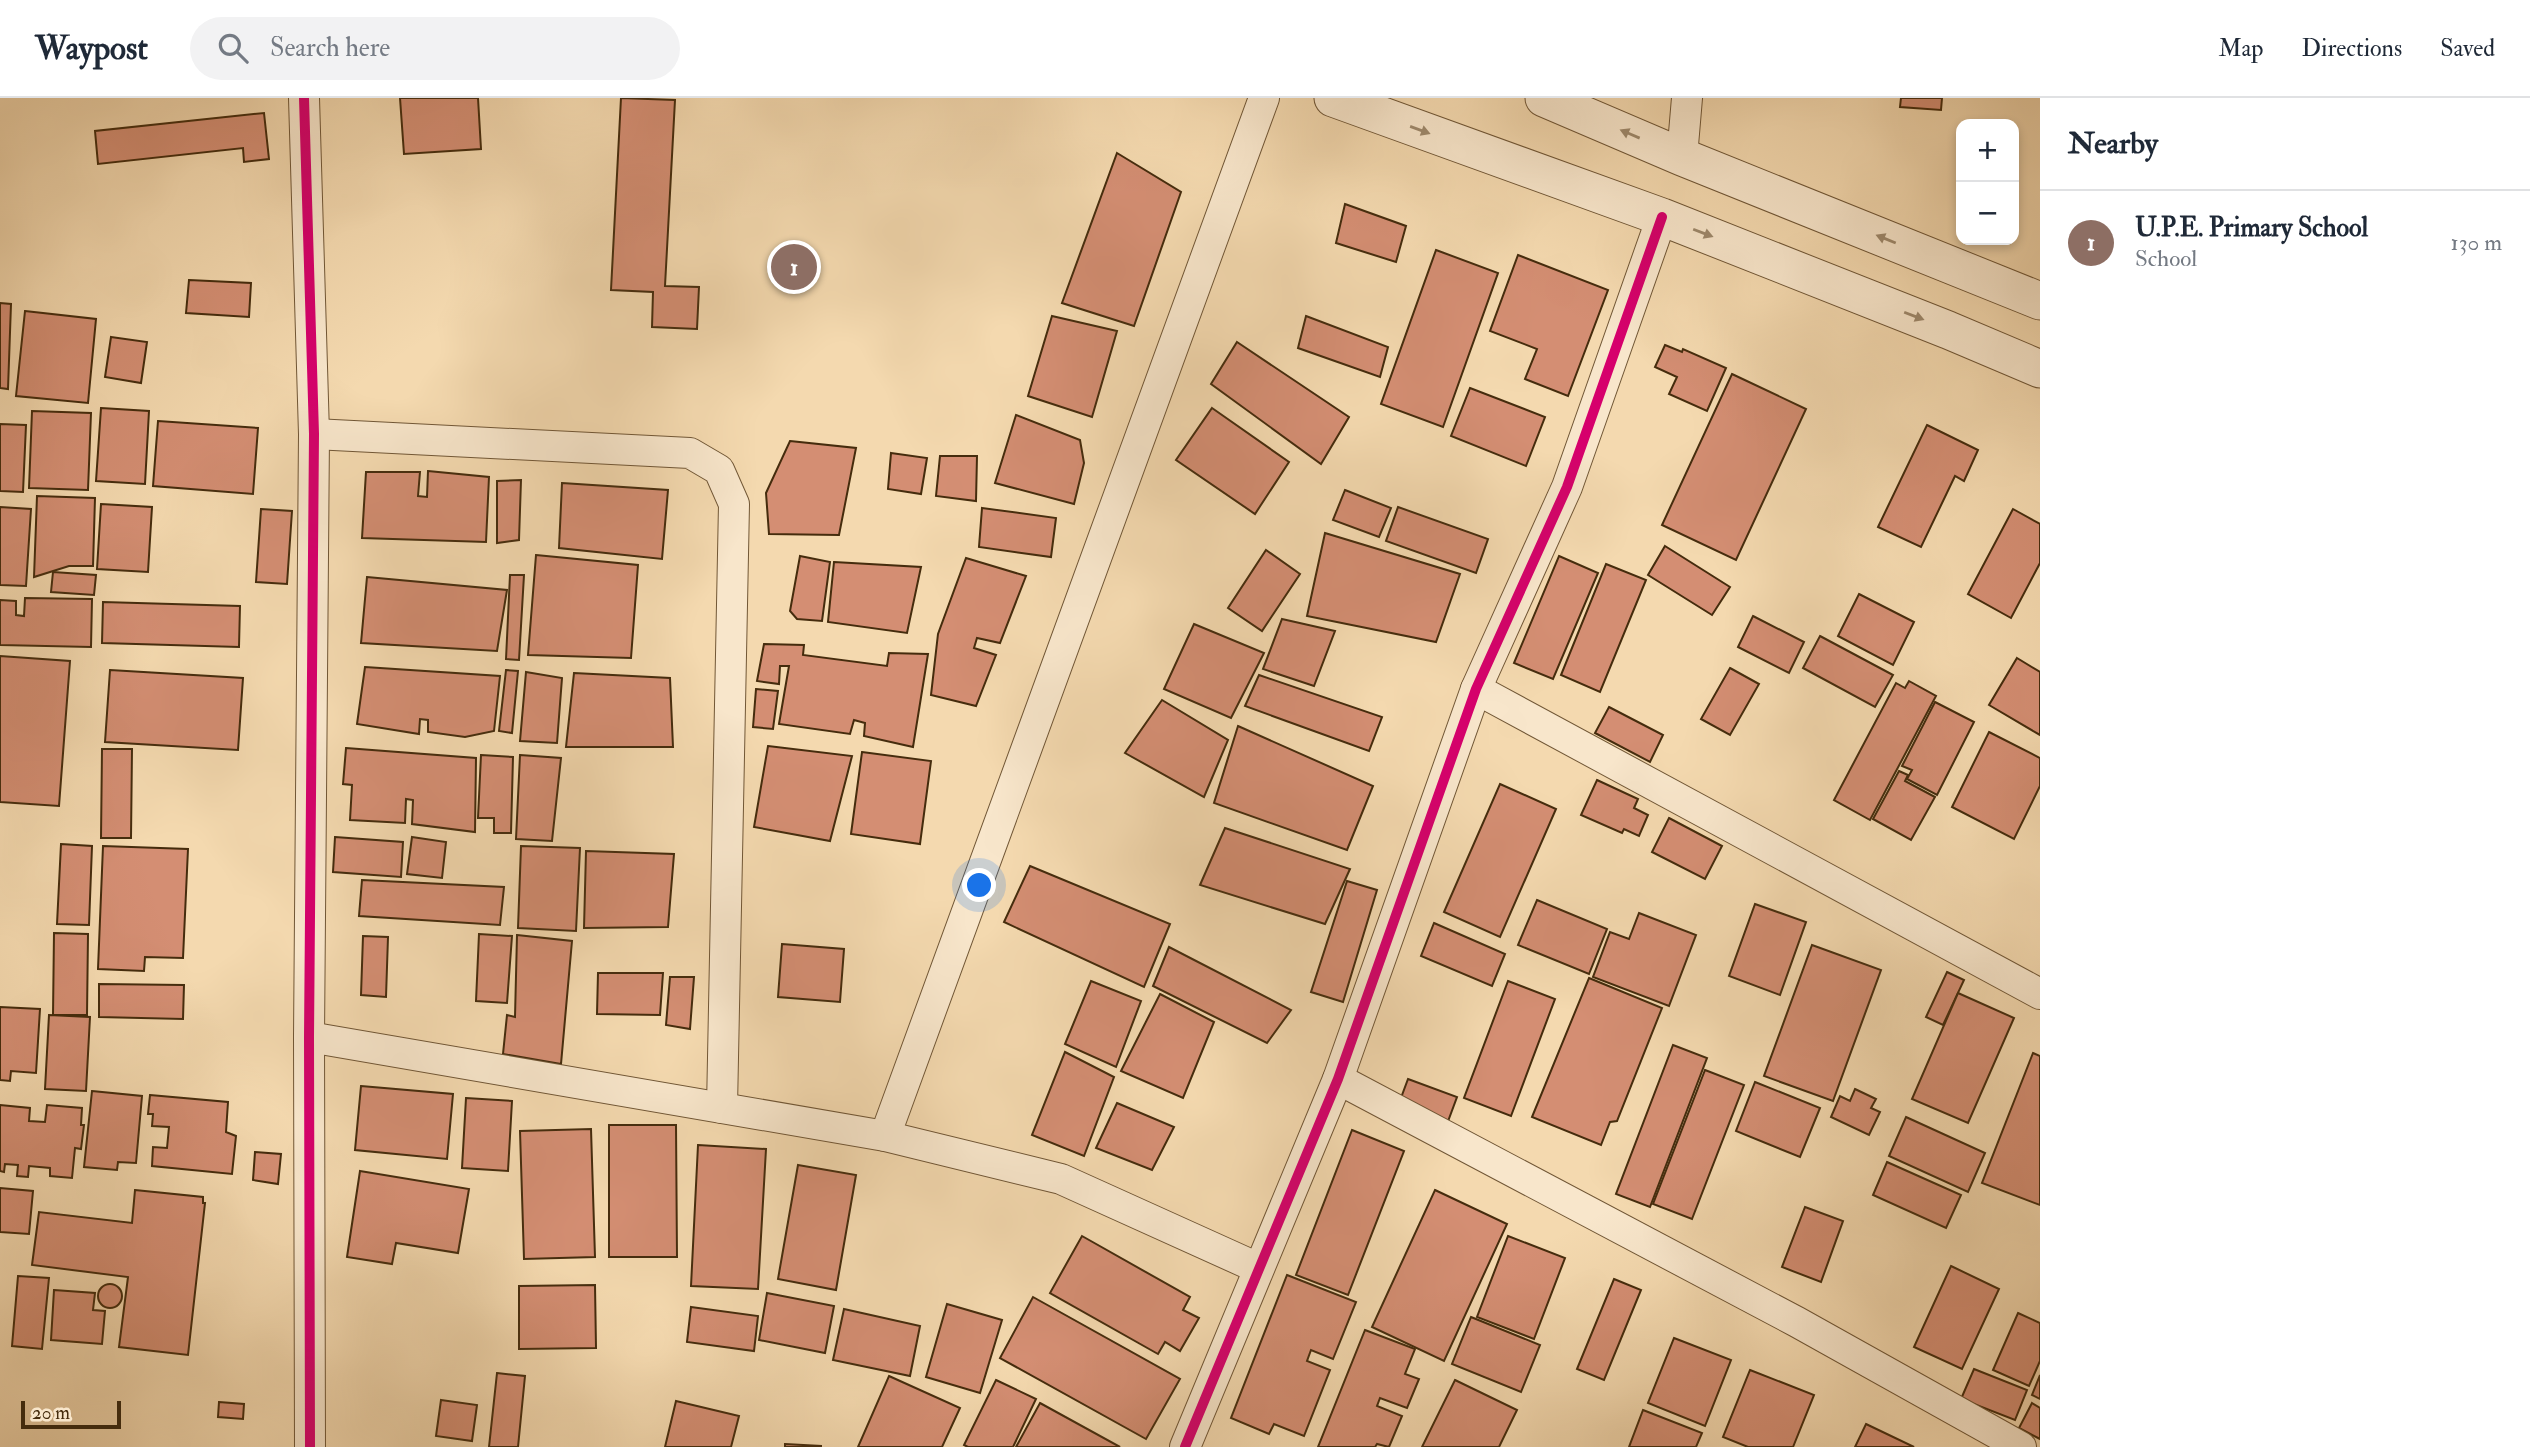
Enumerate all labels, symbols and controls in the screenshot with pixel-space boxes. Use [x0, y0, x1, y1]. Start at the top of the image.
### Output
search box [190, 17, 680, 80]
text: Waypost [35, 28, 148, 69]
icon: search [214, 29, 252, 67]
text: Search here [270, 32, 390, 64]
text: Map [2218, 33, 2263, 64]
text: Directions [2301, 33, 2402, 64]
text: Saved [2440, 33, 2495, 64]
map controls [1956, 119, 2019, 245]
button: + [1956, 119, 2019, 182]
one-way arrow [1410, 124, 1431, 135]
text: Nearby [2068, 125, 2158, 162]
one-way arrow [1619, 129, 1640, 140]
button: − [1956, 182, 2019, 245]
text: U.P.E. Primary School [2135, 212, 2368, 244]
one-way arrow [1692, 228, 1713, 239]
text: 1 [2087, 228, 2095, 257]
text: 130 m [2450, 228, 2502, 257]
one-way arrow [1875, 233, 1896, 244]
pin: 1 [771, 241, 817, 293]
text: School [2135, 244, 2197, 273]
one-way arrow [1904, 311, 1925, 322]
your location [962, 868, 996, 902]
scale bar [21, 1398, 121, 1430]
text: 20 m [32, 1401, 70, 1425]

